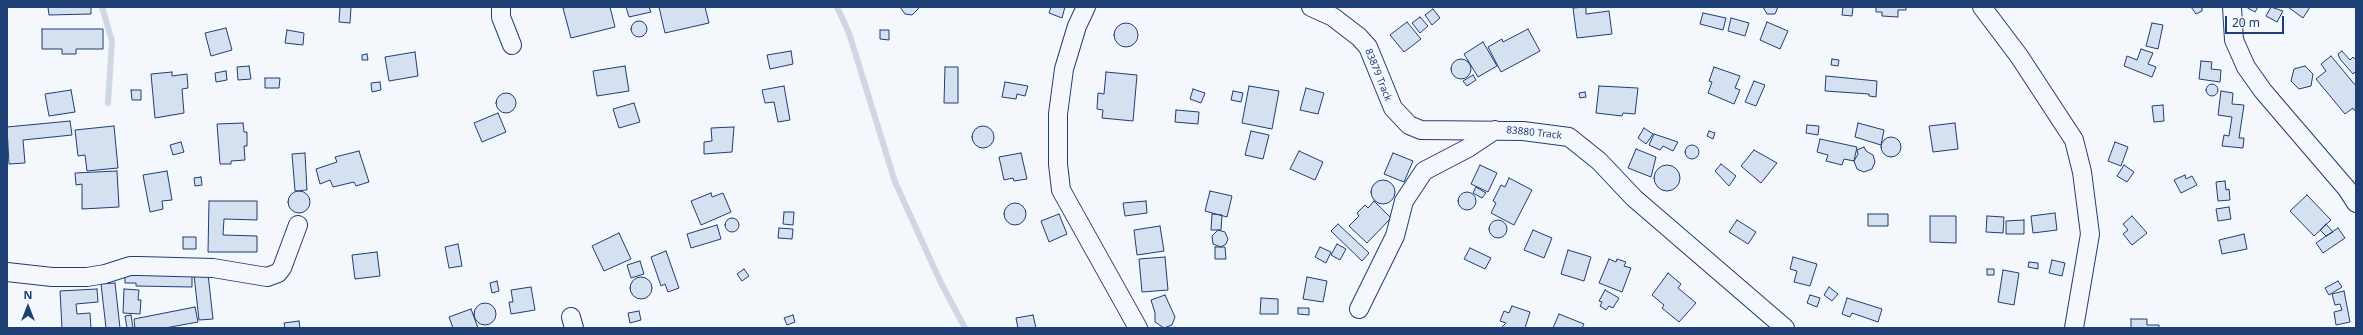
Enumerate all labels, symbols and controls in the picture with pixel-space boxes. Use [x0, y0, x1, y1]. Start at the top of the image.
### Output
scale bar [2227, 8, 2286, 34]
text: 20 m [2232, 14, 2260, 31]
street label: 83879 Track [1362, 47, 1394, 103]
street label: 83880 Track [1506, 124, 1562, 142]
north arrow [8, 287, 48, 327]
text: N [24, 287, 32, 302]

